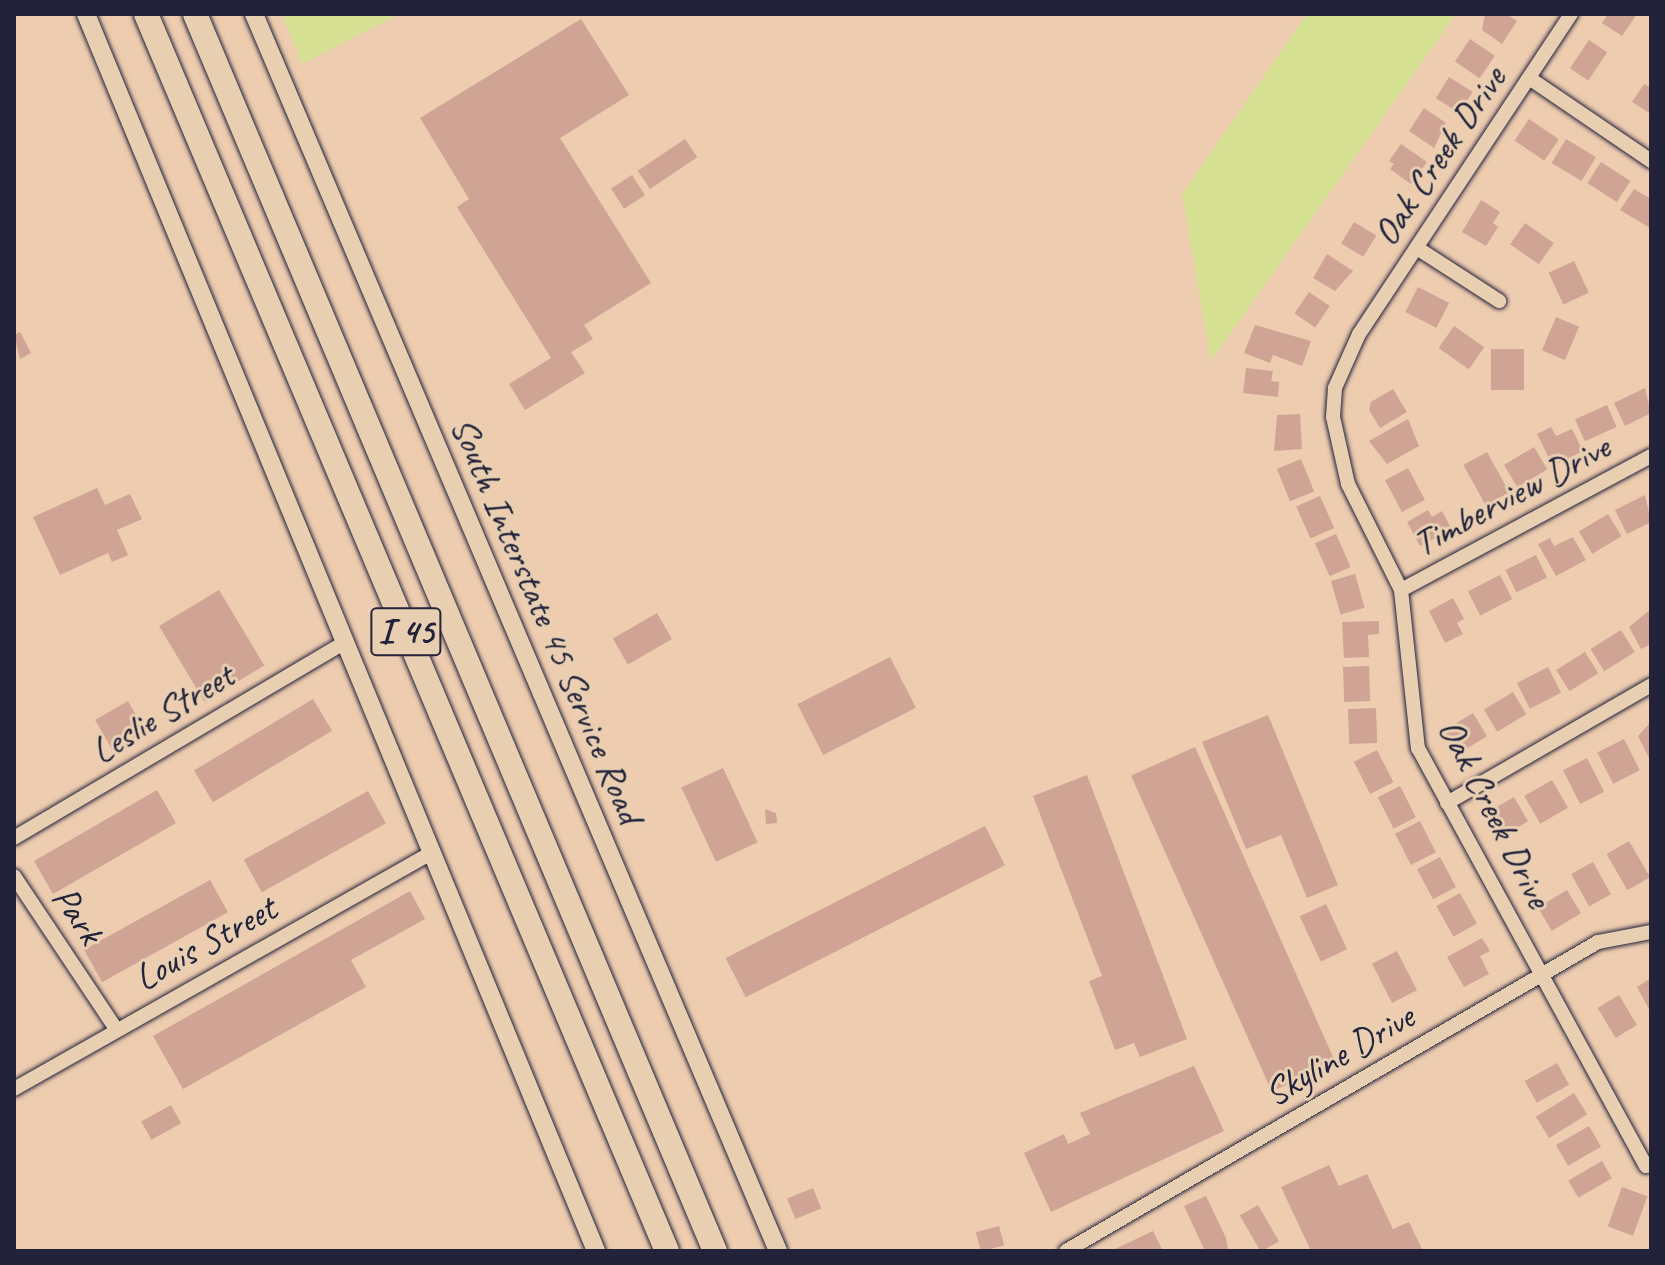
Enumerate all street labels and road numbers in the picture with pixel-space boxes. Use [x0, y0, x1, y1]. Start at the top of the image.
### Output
street label: Oak Creek Drive [1362, 58, 1516, 254]
street label: South Interstate 45 Service Road [441, 410, 653, 830]
street label: Timberview Drive [1404, 424, 1618, 566]
road number: I 45 [370, 600, 442, 664]
street label: Leslie Street [82, 652, 242, 774]
street label: Oak Creek Drive [1428, 711, 1562, 915]
street label: Park [42, 877, 114, 953]
street label: Louis Street [126, 885, 284, 1001]
street label: Skyline Drive [1256, 994, 1422, 1116]

